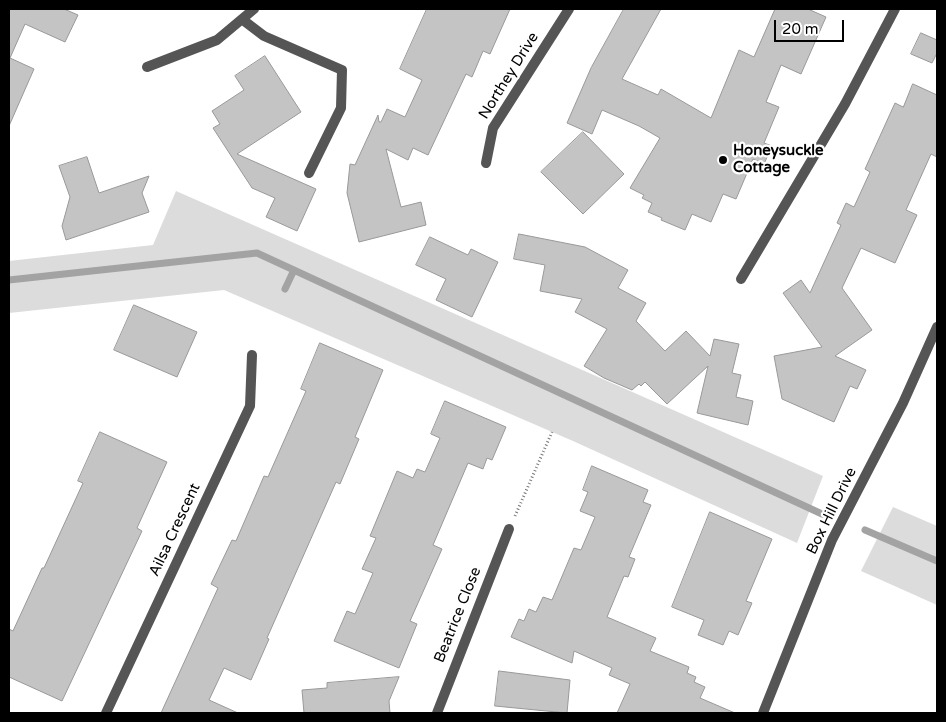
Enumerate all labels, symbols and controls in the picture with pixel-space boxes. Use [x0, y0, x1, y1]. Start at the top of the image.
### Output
scale bar [776, 10, 846, 42]
text: 20 m [782, 20, 819, 38]
street label: Northey Drive [475, 29, 543, 123]
place label: Honeysuckle Cottage [733, 142, 824, 177]
marker: Honeysuckle Cottage [717, 154, 729, 166]
street label: Box Hill Drive [803, 465, 861, 557]
street label: Ailsa Crescent [146, 481, 204, 579]
street label: Beatrice Close [431, 565, 485, 665]

